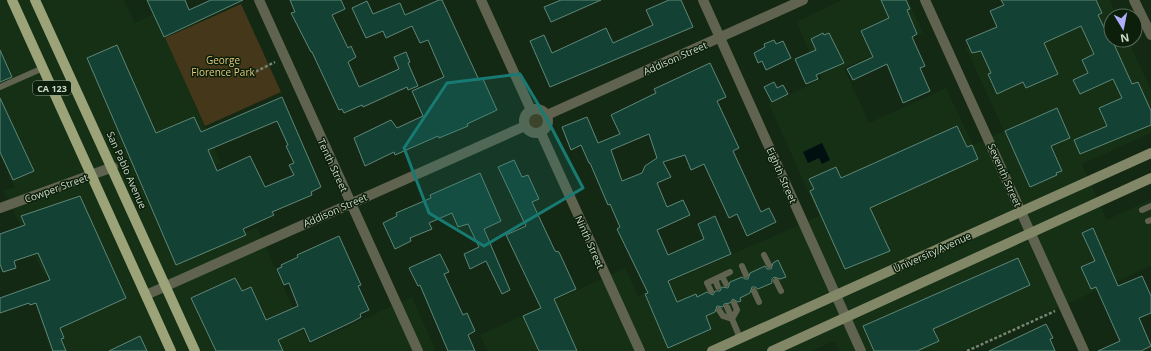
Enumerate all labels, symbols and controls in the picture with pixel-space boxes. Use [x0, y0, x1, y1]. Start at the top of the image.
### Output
north arrow [1103, 8, 1143, 48]
text: N [1119, 30, 1131, 47]
street label: Addison Street [641, 37, 710, 78]
park label: George Florence Park [191, 53, 255, 79]
road number: CA 123 [33, 81, 71, 95]
street label: San Pablo Avenue [104, 129, 151, 211]
street label: Tenth Street [315, 136, 352, 194]
street label: Seventh Street [985, 141, 1025, 209]
street label: Eighth Street [763, 145, 801, 206]
street label: Cowper Street [22, 170, 90, 206]
street label: Addison Street [301, 189, 370, 230]
street label: Ninth Street [572, 213, 608, 271]
street label: University Avenue [891, 228, 974, 275]

